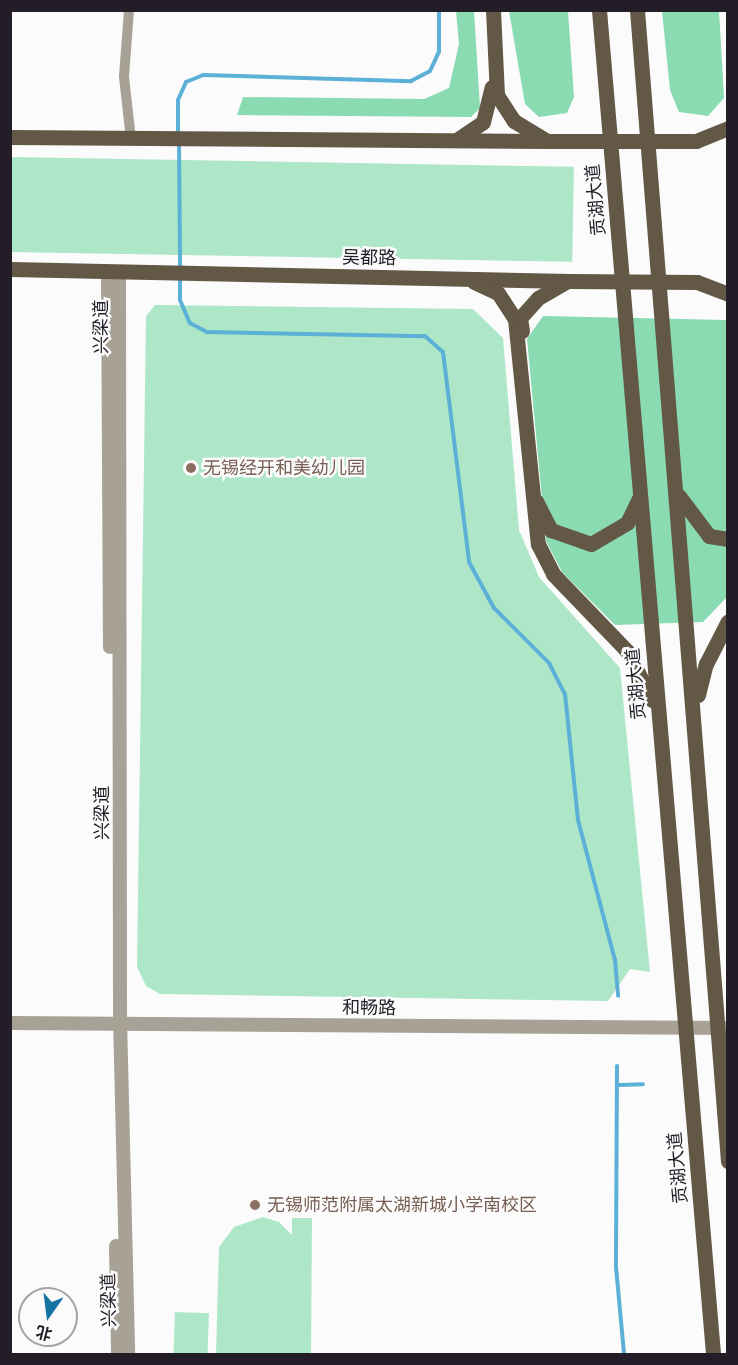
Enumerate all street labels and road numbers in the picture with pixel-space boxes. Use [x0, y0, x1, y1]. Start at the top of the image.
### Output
street label: 贡湖大道 [582, 163, 610, 237]
street label: 吴都路 [342, 247, 396, 269]
street label: 兴梁道 [90, 300, 112, 354]
street label: 贡湖大道 [622, 647, 650, 721]
street label: 兴梁道 [91, 786, 113, 840]
street label: 和畅路 [342, 997, 396, 1019]
street label: 贡湖大道 [664, 1131, 692, 1205]
street label: 兴梁道 [98, 1273, 120, 1327]

